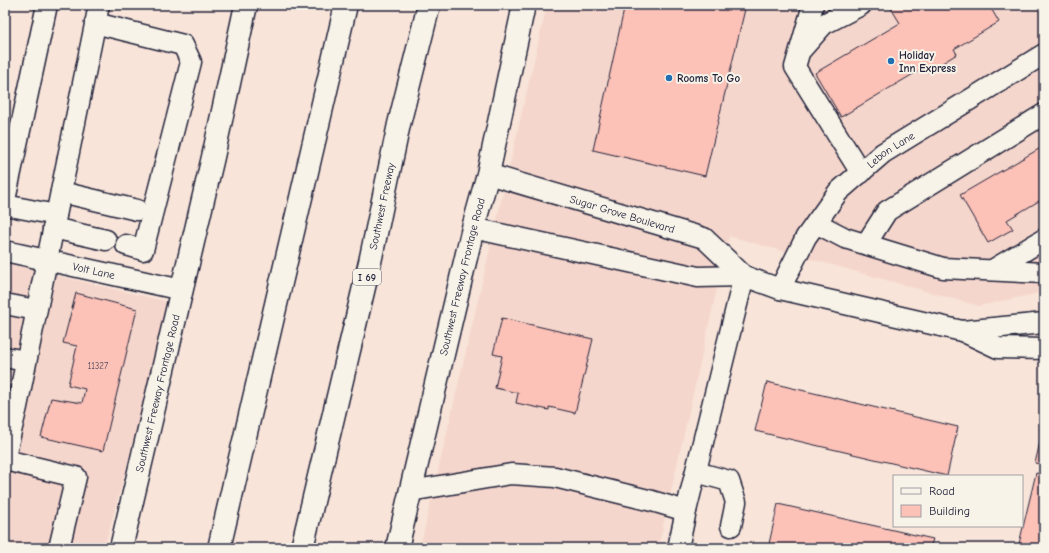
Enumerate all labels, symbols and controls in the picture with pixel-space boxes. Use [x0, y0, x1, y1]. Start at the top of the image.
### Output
place label: Holiday Inn Express [899, 49, 956, 75]
marker: Holiday Inn Express [886, 56, 896, 66]
place label: Rooms To Go [677, 72, 740, 85]
marker: Rooms To Go [664, 73, 674, 83]
street label: Lebon Lane [864, 129, 917, 171]
street label: Southwest Freeway [367, 162, 398, 251]
street label: Sugar Grove Boulevard [568, 193, 676, 236]
street label: Southwest Freeway Frontage Road [437, 196, 488, 357]
street label: Volt Lane [71, 260, 117, 282]
road number: I 69 [353, 269, 381, 285]
street label: Southwest Freeway Frontage Road [133, 313, 183, 474]
house number: 11327 [88, 361, 109, 371]
legend [893, 475, 1023, 527]
text: Road [929, 484, 955, 498]
text: Building [929, 504, 970, 518]

